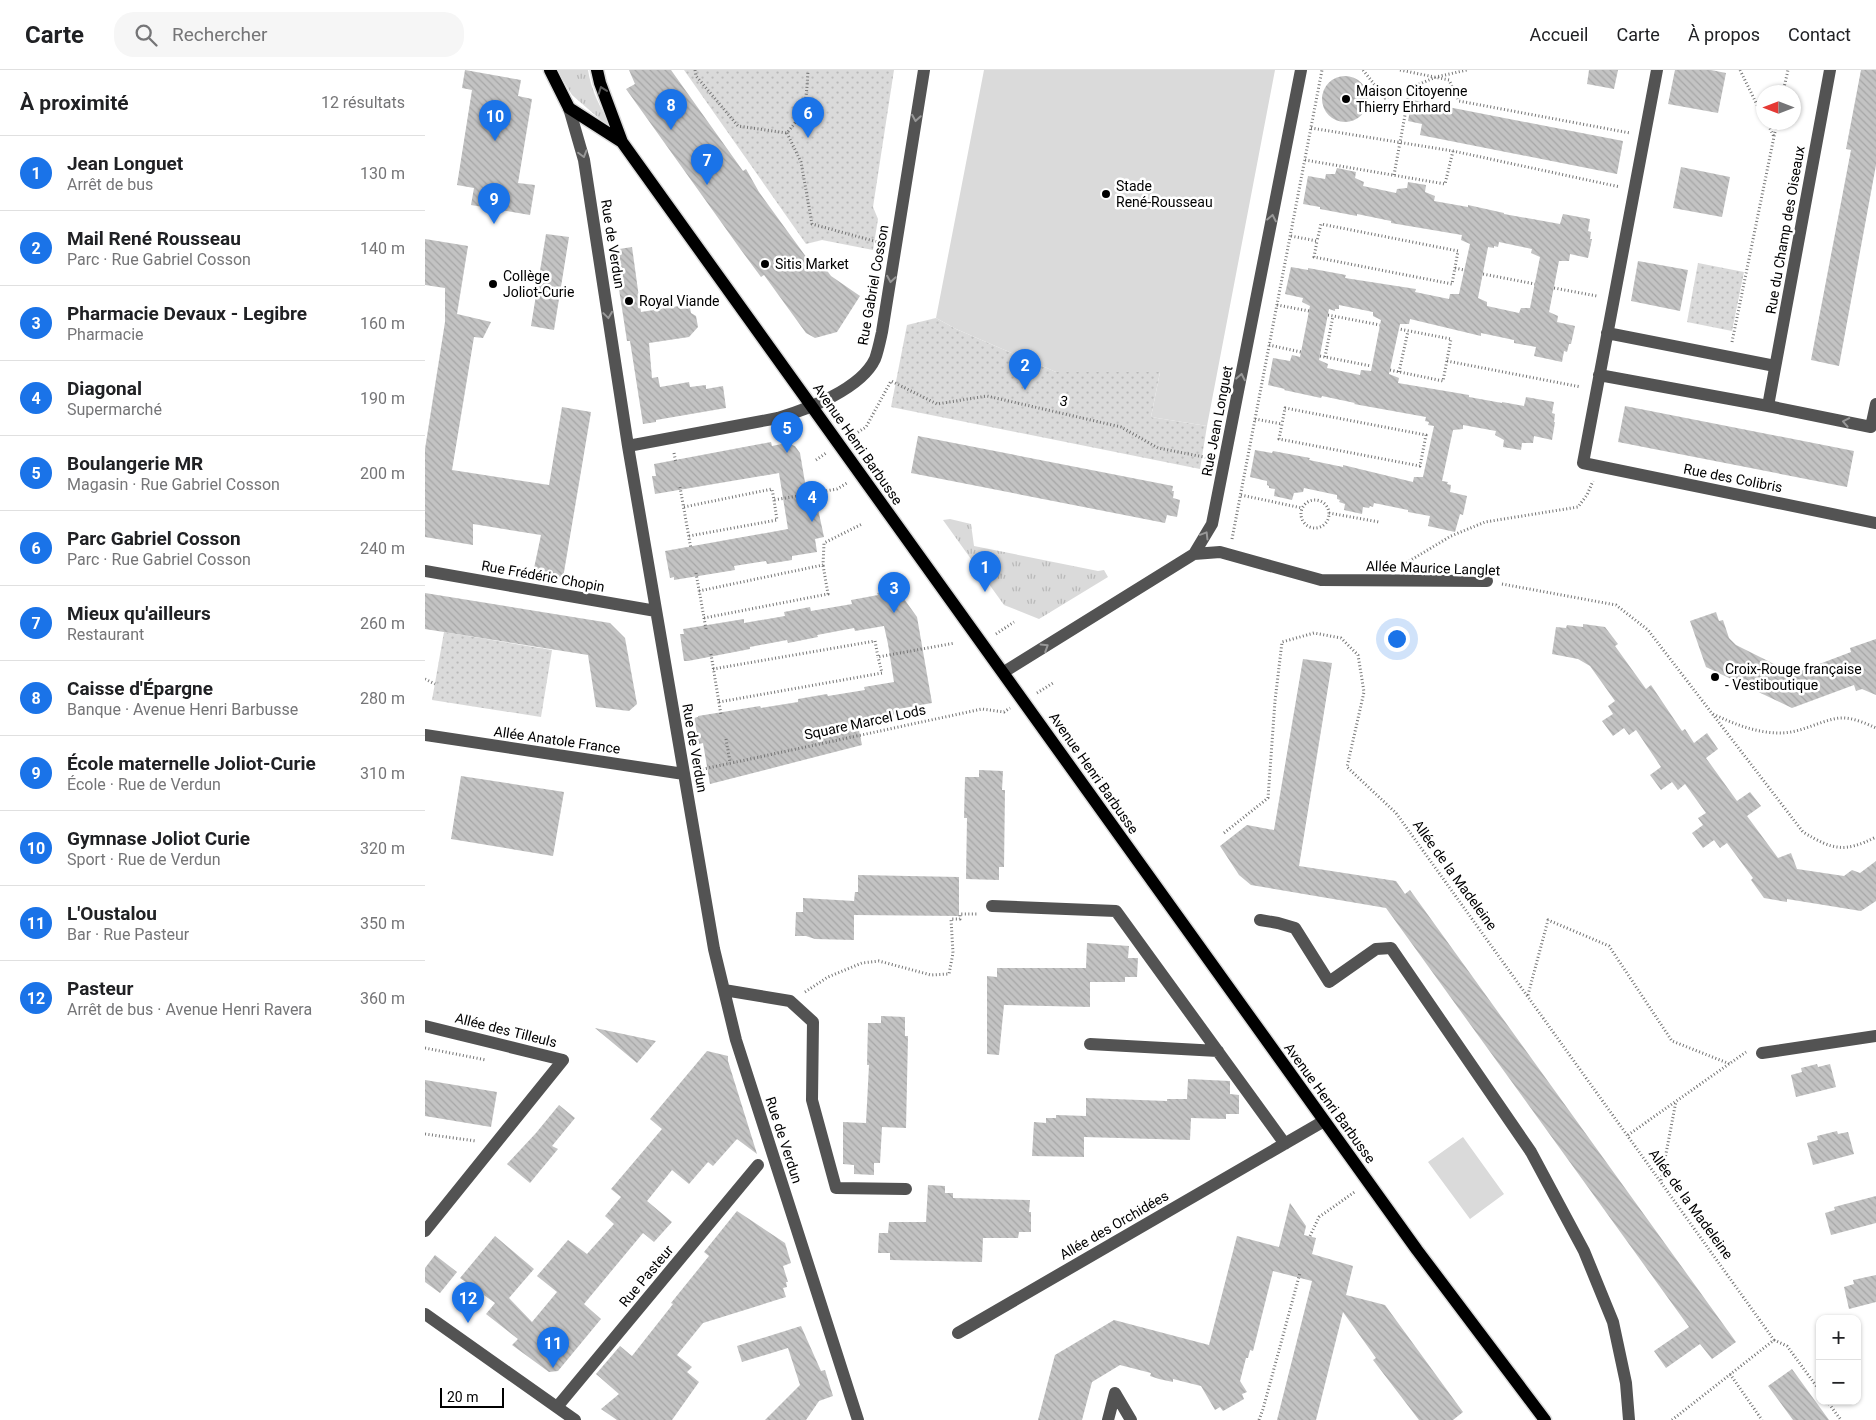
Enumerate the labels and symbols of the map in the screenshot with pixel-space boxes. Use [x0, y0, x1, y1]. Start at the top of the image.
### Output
place label: Maison Citoyenne Thierry Ehrhard [1356, 83, 1467, 115]
north arrow [1756, 85, 1801, 130]
one-way arrow [598, 86, 608, 95]
pin: 8 [655, 89, 687, 130]
marker: Maison Citoyenne Thierry Ehrhard [1340, 93, 1352, 105]
pin: 6 [792, 97, 824, 138]
pin: 10 [479, 100, 511, 141]
one-way arrow [911, 115, 922, 123]
pin: 7 [691, 144, 723, 185]
street label: Rue du Champ des Oiseaux [1762, 145, 1808, 315]
one-way arrow [577, 150, 587, 158]
place label: Stade René-Rousseau [1116, 178, 1213, 210]
pin: 9 [478, 183, 510, 224]
marker: Stade René-Rousseau [1100, 188, 1112, 200]
street label: Rue de Verdun [598, 198, 628, 290]
one-way arrow [1266, 213, 1277, 222]
street label: Rue Gabriel Cosson [855, 224, 891, 346]
place label: Sitis Market [775, 256, 849, 272]
marker: Sitis Market [759, 258, 771, 270]
place label: Collège Joliot-Curie [503, 268, 574, 300]
one-way arrow [886, 274, 896, 283]
marker: Collège Joliot-Curie [487, 278, 499, 290]
place label: Royal Viande [639, 293, 720, 309]
marker: Royal Viande [623, 295, 635, 307]
one-way arrow [603, 310, 613, 319]
pin: 2 [1009, 349, 1041, 390]
street label: Rue Jean Longuet [1198, 364, 1236, 478]
one-way arrow [1235, 373, 1245, 381]
street label: Avenue Henri Barbusse [810, 380, 906, 508]
street label: 3 [1058, 392, 1070, 410]
pin: 5 [771, 412, 803, 453]
one-way arrow [1842, 417, 1851, 428]
street label: Rue des Colibris [1682, 461, 1784, 495]
pin: 4 [796, 481, 828, 522]
one-way arrow [1199, 531, 1209, 540]
pin: 1 [969, 551, 1001, 592]
street label: Rue Frédéric Chopin [480, 557, 606, 595]
street label: Allée Maurice Langlet [1366, 558, 1501, 578]
pin: 3 [878, 572, 910, 613]
your location [1384, 626, 1410, 652]
one-way arrow [1040, 643, 1049, 653]
place label: Croix-Rouge française - Vestiboutique [1725, 661, 1862, 693]
marker: Croix-Rouge française - Vestiboutique [1709, 671, 1721, 683]
street label: Square Marcel Lods [803, 701, 927, 743]
street label: Rue de Verdun [679, 702, 711, 794]
street label: Avenue Henri Barbusse [1046, 709, 1142, 837]
street label: Allée Anatole France [493, 723, 621, 757]
street label: Allée de la Madeleine [1410, 817, 1500, 933]
street label: Allée des Tilleuls [453, 1010, 559, 1050]
street label: Avenue Henri Barbusse [1281, 1040, 1379, 1166]
street label: Rue de Verdun [762, 1095, 806, 1185]
street label: Allée de la Madeleine [1646, 1146, 1736, 1262]
street label: Allée des Orchidées [1057, 1187, 1171, 1263]
street label: Rue Pasteur [616, 1242, 676, 1310]
pin: 12 [452, 1282, 484, 1323]
pin: 11 [537, 1327, 569, 1368]
scale bar [440, 1385, 504, 1408]

